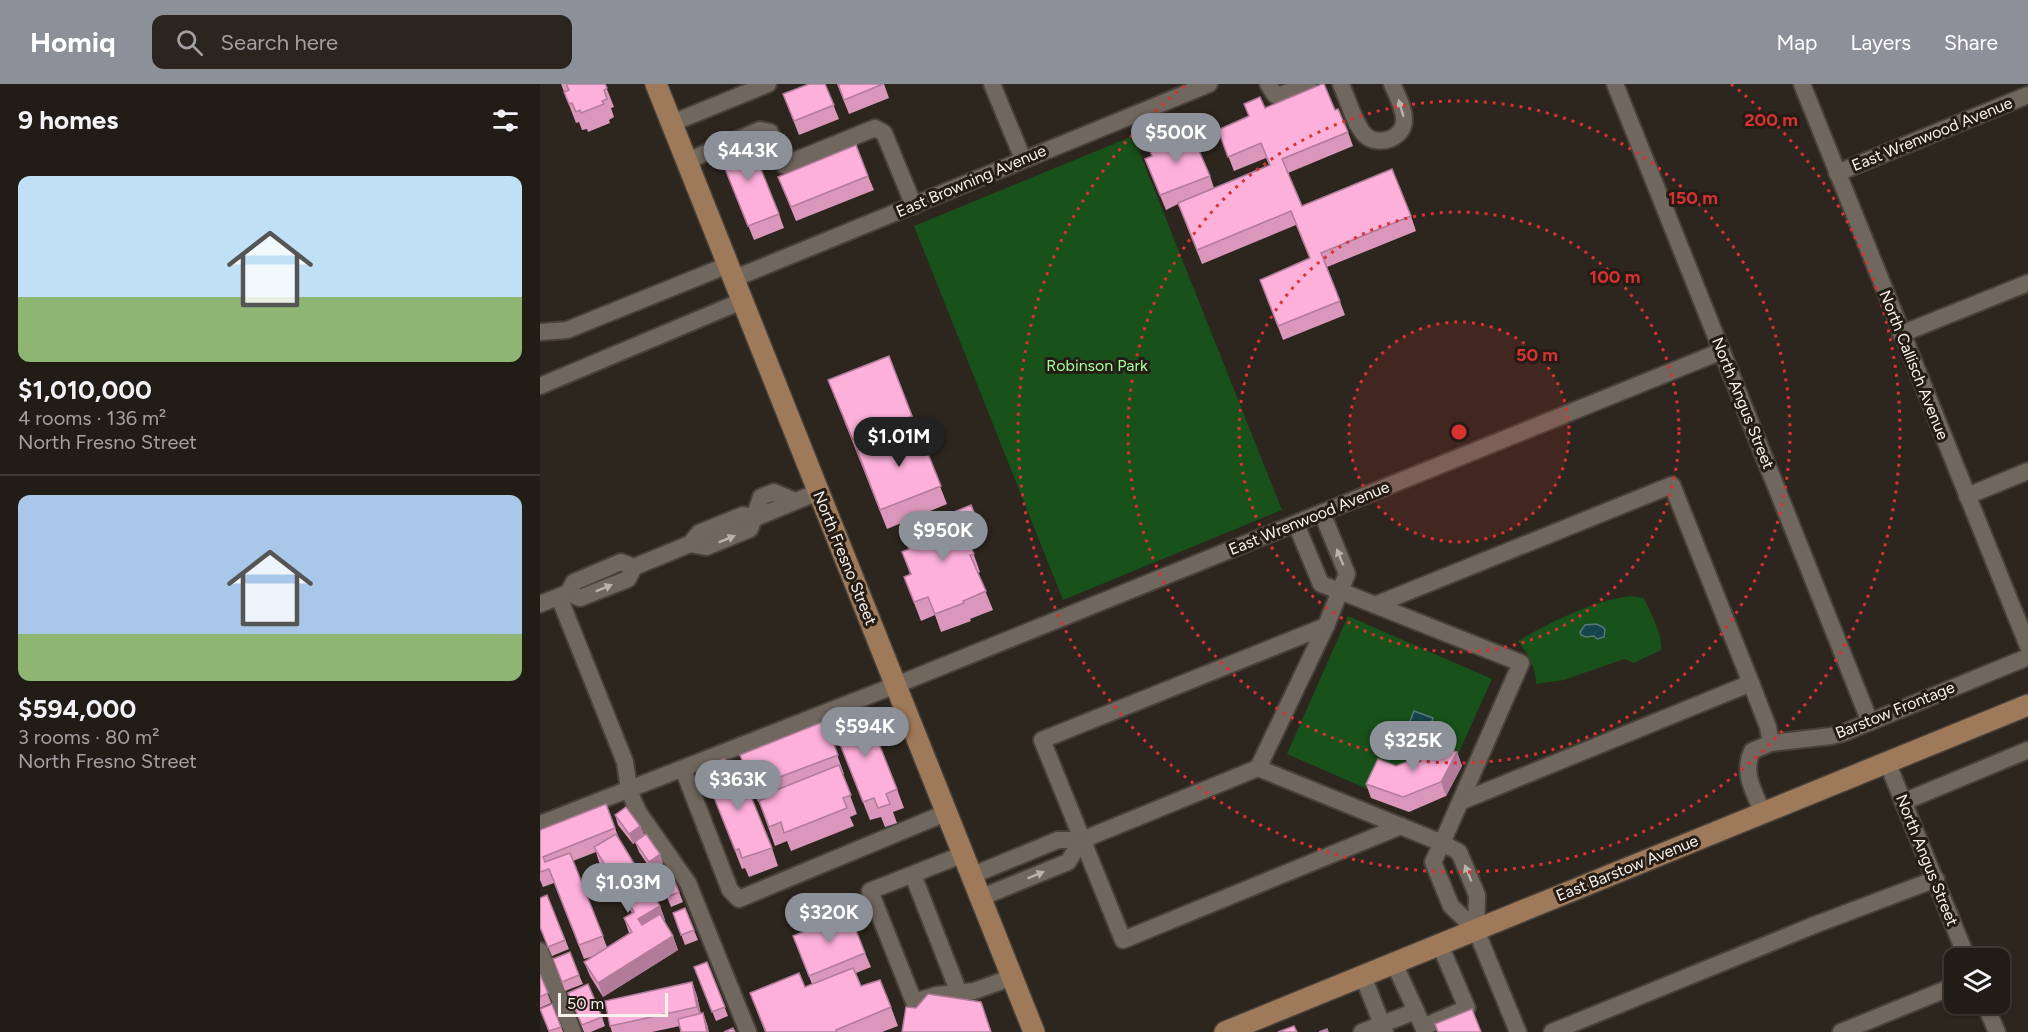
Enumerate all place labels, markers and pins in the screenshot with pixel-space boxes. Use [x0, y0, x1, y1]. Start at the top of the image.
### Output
pin: $500K [1134, 113, 1218, 164]
pin: $443K [706, 131, 790, 182]
pin: $1.01M [850, 417, 948, 468]
centre of rings [1449, 422, 1469, 442]
pin: $950K [901, 511, 985, 562]
pin: $594K [823, 707, 907, 758]
pin: $325K [1371, 721, 1455, 772]
pin: $363K [696, 760, 780, 811]
pin: $1.03M [579, 863, 677, 914]
pin: $320K [787, 893, 871, 944]

